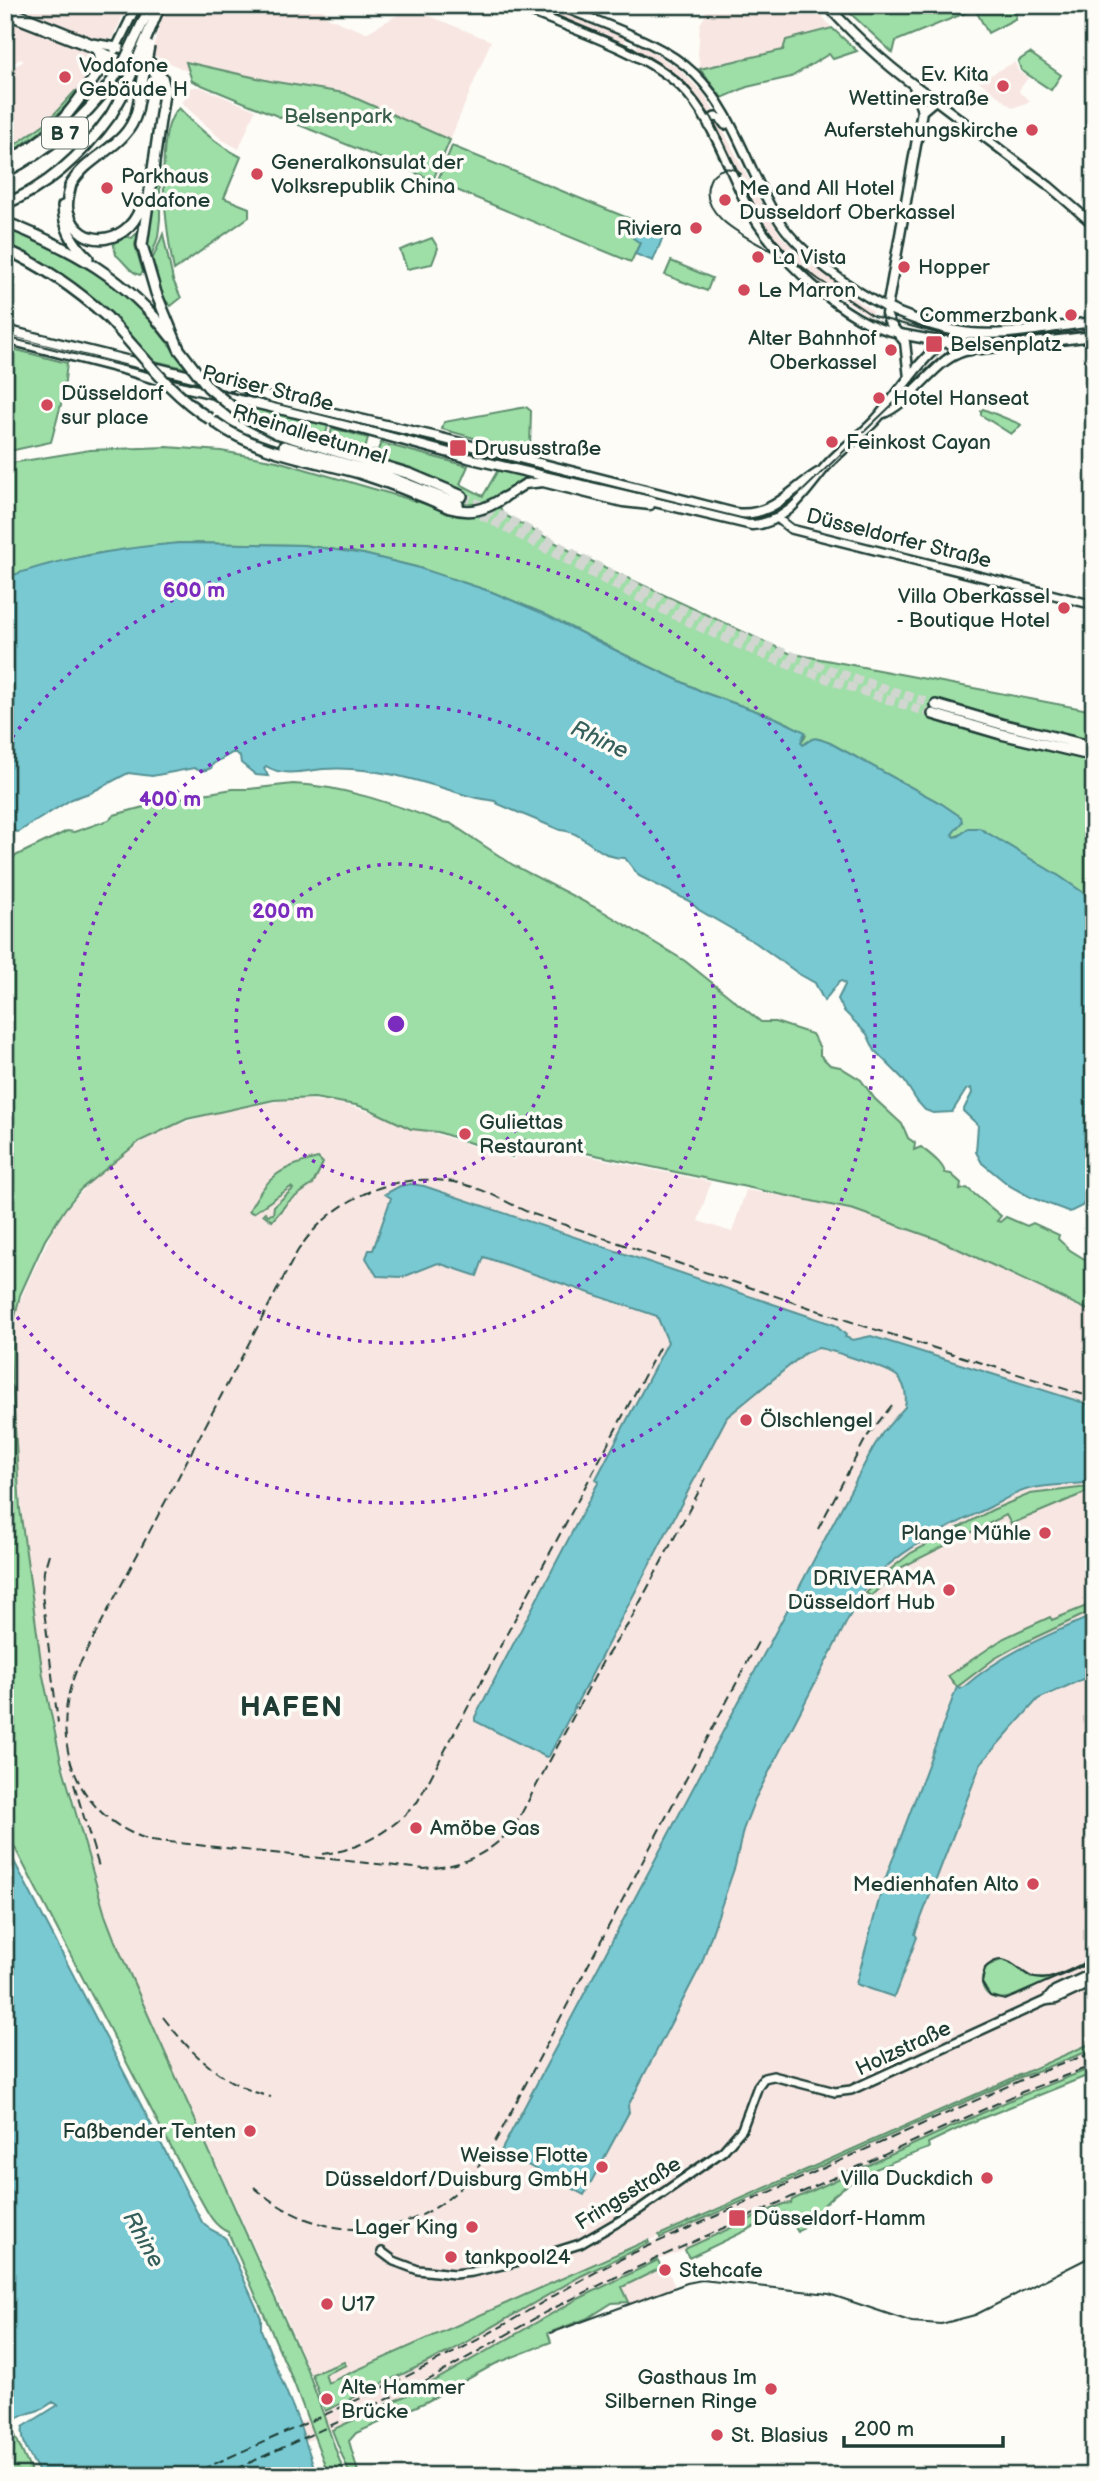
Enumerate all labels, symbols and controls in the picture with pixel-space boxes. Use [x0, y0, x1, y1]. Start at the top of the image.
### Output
place label: Vodafone Gebäude H [79, 53, 188, 102]
place label: Ev. Kita Wettinerstraße [849, 62, 989, 111]
marker: Vodafone Gebäude H [57, 69, 73, 85]
marker: Ev. Kita Wettinerstraße [995, 78, 1011, 94]
park label: Belsenpark [284, 104, 393, 129]
road number: B 7 [42, 118, 88, 148]
place label: Auferstehungskirche [824, 118, 1018, 143]
marker: Auferstehungskirche [1024, 122, 1040, 138]
place label: Generalkonsulat der Volksrepublik China [271, 150, 464, 199]
place label: Parkhaus Vodafone [121, 164, 210, 213]
marker: Generalkonsulat der Volksrepublik China [249, 166, 265, 182]
place label: Me and All Hotel Dusseldorf Oberkassel [739, 176, 955, 225]
marker: Parkhaus Vodafone [99, 180, 115, 196]
marker: Me and All Hotel Dusseldorf Oberkassel [717, 192, 733, 208]
place label: Riviera [616, 216, 682, 241]
marker: Riviera [688, 220, 704, 236]
place label: La Vista [772, 245, 846, 270]
marker: La Vista [750, 249, 766, 265]
place label: Hopper [918, 255, 990, 280]
marker: Hopper [896, 259, 912, 275]
place label: Le Marron [758, 278, 856, 303]
marker: Le Marron [736, 282, 752, 298]
place label: Commerzbank [919, 303, 1058, 328]
marker: Commerzbank [1063, 307, 1079, 323]
place label: Alter Bahnhof Oberkassel [748, 326, 878, 375]
place label: Belsenplatz [950, 332, 1062, 357]
marker: Belsenplatz [924, 334, 944, 354]
marker: Alter Bahnhof Oberkassel [883, 342, 899, 358]
street label: Pariser Straße [199, 360, 336, 417]
place label: Düsseldorf sur place [61, 381, 164, 430]
place label: Hotel Hanseat [893, 386, 1029, 411]
marker: Hotel Hanseat [871, 390, 887, 406]
marker: Düsseldorf sur place [39, 397, 55, 413]
street label: Rheinalleetunnel [229, 399, 390, 470]
place label: Feinkost Cayan [846, 430, 991, 455]
marker: Feinkost Cayan [824, 434, 840, 450]
place label: Drususstraße [474, 436, 601, 461]
marker: Drususstraße [448, 438, 468, 458]
street label: Düsseldorfer Straße [804, 503, 994, 574]
text: 600 m [163, 578, 225, 603]
place label: Villa Oberkassel - Boutique Hotel [896, 584, 1050, 633]
marker: Villa Oberkassel - Boutique Hotel [1056, 600, 1072, 616]
water label: Rhine [566, 714, 633, 765]
text: 400 m [139, 787, 201, 812]
text: 200 m [252, 899, 314, 924]
centre of rings [384, 1012, 408, 1036]
place label: Guliettas Restaurant [479, 1110, 584, 1159]
marker: Guliettas Restaurant [457, 1126, 473, 1142]
place label: Ölschlengel [760, 1408, 873, 1433]
marker: Ölschlengel [738, 1412, 754, 1428]
place label: Plange Mühle [901, 1521, 1031, 1546]
marker: Plange Mühle [1037, 1525, 1053, 1541]
place label: DRIVERAMA Düsseldorf Hub [788, 1566, 935, 1615]
marker: DRIVERAMA Düsseldorf Hub [941, 1582, 957, 1598]
district label: HAFEN [240, 1691, 344, 1724]
place label: Amöbe Gas [430, 1816, 540, 1841]
marker: Amöbe Gas [408, 1820, 424, 1836]
place label: Medienhafen Alto [853, 1872, 1019, 1897]
marker: Medienhafen Alto [1025, 1876, 1041, 1892]
street label: Holzstraße [852, 2016, 955, 2081]
place label: Faßbender Tenten [62, 2119, 236, 2144]
marker: Faßbender Tenten [242, 2123, 258, 2139]
place label: Weisse Flotte Düsseldorf/Duisburg GmbH [325, 2143, 588, 2192]
street label: Fringsstraße [571, 2151, 686, 2236]
marker: Weisse Flotte Düsseldorf/Duisburg GmbH [594, 2159, 610, 2175]
place label: Villa Duckdich [840, 2166, 973, 2191]
marker: Villa Duckdich [979, 2170, 995, 2186]
water label: Rhine [116, 2206, 170, 2273]
place label: Düsseldorf-Hamm [753, 2206, 926, 2231]
marker: Düsseldorf-Hamm [727, 2208, 747, 2228]
place label: Lager King [354, 2215, 458, 2240]
marker: Lager King [464, 2219, 480, 2235]
place label: tankpool24 [465, 2245, 571, 2270]
marker: tankpool24 [443, 2249, 459, 2265]
place label: Stehcafe [679, 2258, 763, 2283]
marker: Stehcafe [657, 2262, 673, 2278]
place label: U17 [341, 2292, 375, 2317]
marker: U17 [319, 2296, 335, 2312]
place label: Gasthaus Im Silbernen Ringe [605, 2365, 757, 2414]
place label: Alte Hammer Brücke [341, 2375, 465, 2424]
marker: Gasthaus Im Silbernen Ringe [763, 2381, 779, 2397]
marker: Alte Hammer Brücke [319, 2391, 335, 2407]
scale bar [844, 2404, 1003, 2448]
text: 200 m [854, 2417, 914, 2442]
place label: St. Blasius [731, 2423, 828, 2448]
marker: St. Blasius [709, 2427, 725, 2443]

